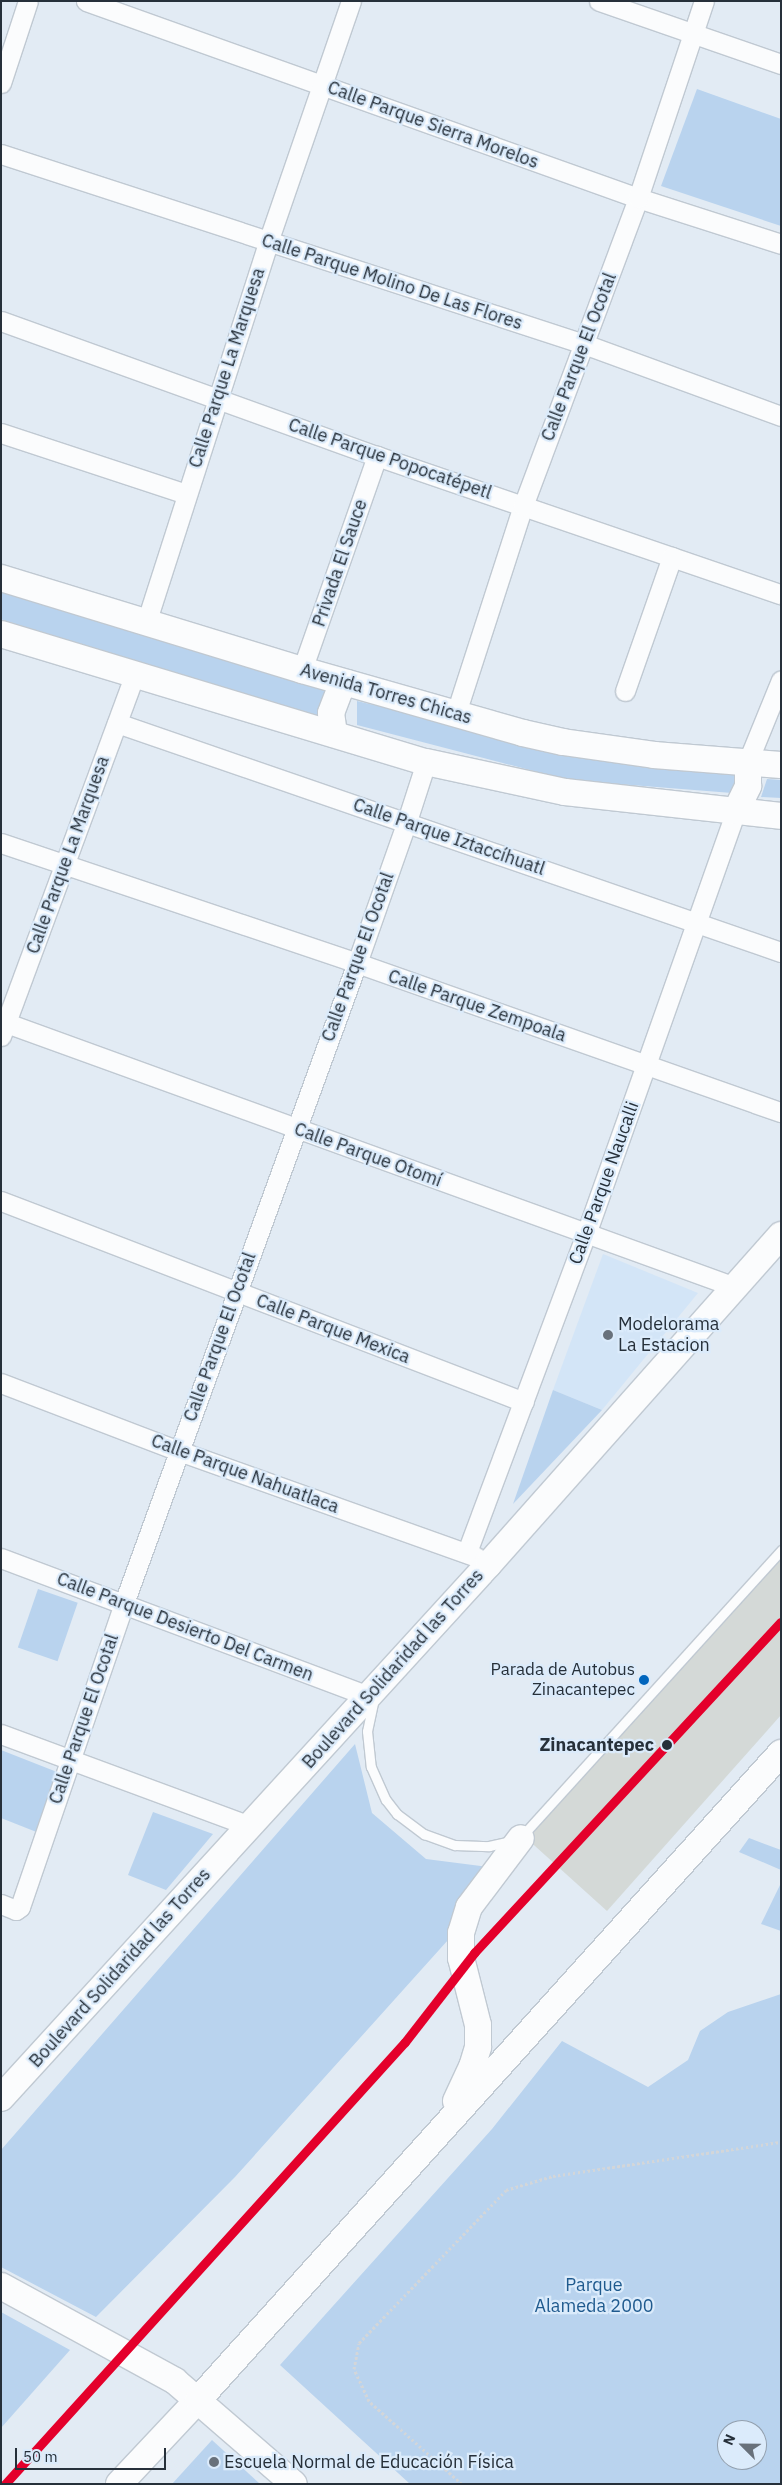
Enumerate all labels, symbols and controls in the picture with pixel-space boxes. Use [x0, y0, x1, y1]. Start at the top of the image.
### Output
street label: Calle Parque Sierra Morelos [325, 77, 541, 173]
street label: Calle Parque Molino De Las Flores [259, 230, 525, 334]
street label: Calle Parque La Marquesa [184, 265, 270, 471]
street label: Calle Parque El Ocotal [537, 270, 621, 444]
street label: Calle Parque Popocatépetl [285, 414, 495, 504]
street label: Privada El Sauce [308, 497, 372, 629]
street label: Avenida Torres Chicas [298, 659, 474, 729]
street label: Calle Parque La Marquesa [22, 753, 114, 957]
street label: Calle Parque Iztaccíhuatl [350, 794, 548, 880]
street label: Calle Parque El Ocotal [317, 869, 399, 1045]
street label: Calle Parque Zempoala [385, 965, 569, 1047]
street label: Calle Parque Naucalli [564, 1099, 644, 1267]
street label: Calle Parque Otomí [291, 1118, 445, 1192]
street label: Calle Parque El Ocotal [179, 1249, 261, 1425]
street label: Calle Parque Mexica [253, 1290, 413, 1368]
place label: Modelorama La Estacion [618, 1314, 719, 1356]
marker: Modelorama La Estacion [602, 1329, 614, 1341]
street label: Calle Parque Nahuatlaca [148, 1430, 342, 1518]
street label: Boulevard Solidaridad las Torres [298, 1565, 488, 1773]
street label: Calle Parque Desierto Del Carmen [54, 1568, 316, 1686]
street label: Calle Parque El Ocotal [45, 1631, 123, 1807]
place label: Parada de Autobus Zinacantepec [491, 1660, 635, 1700]
marker: Parada de Autobus Zinacantepec [639, 1675, 649, 1685]
place label: Zinacantepec [539, 1734, 654, 1756]
marker: Zinacantepec [658, 1736, 676, 1754]
street label: Boulevard Solidaridad las Torres [25, 1864, 215, 2072]
park label: Parque Alameda 2000 [534, 2275, 654, 2318]
north arrow [717, 2420, 767, 2470]
text: N [719, 2431, 739, 2448]
scale bar [18, 2438, 169, 2470]
text: 50 m [23, 2447, 58, 2466]
place label: Escuela Normal de Educación Física [224, 2451, 514, 2473]
marker: Escuela Normal de Educación Física [208, 2456, 220, 2468]

